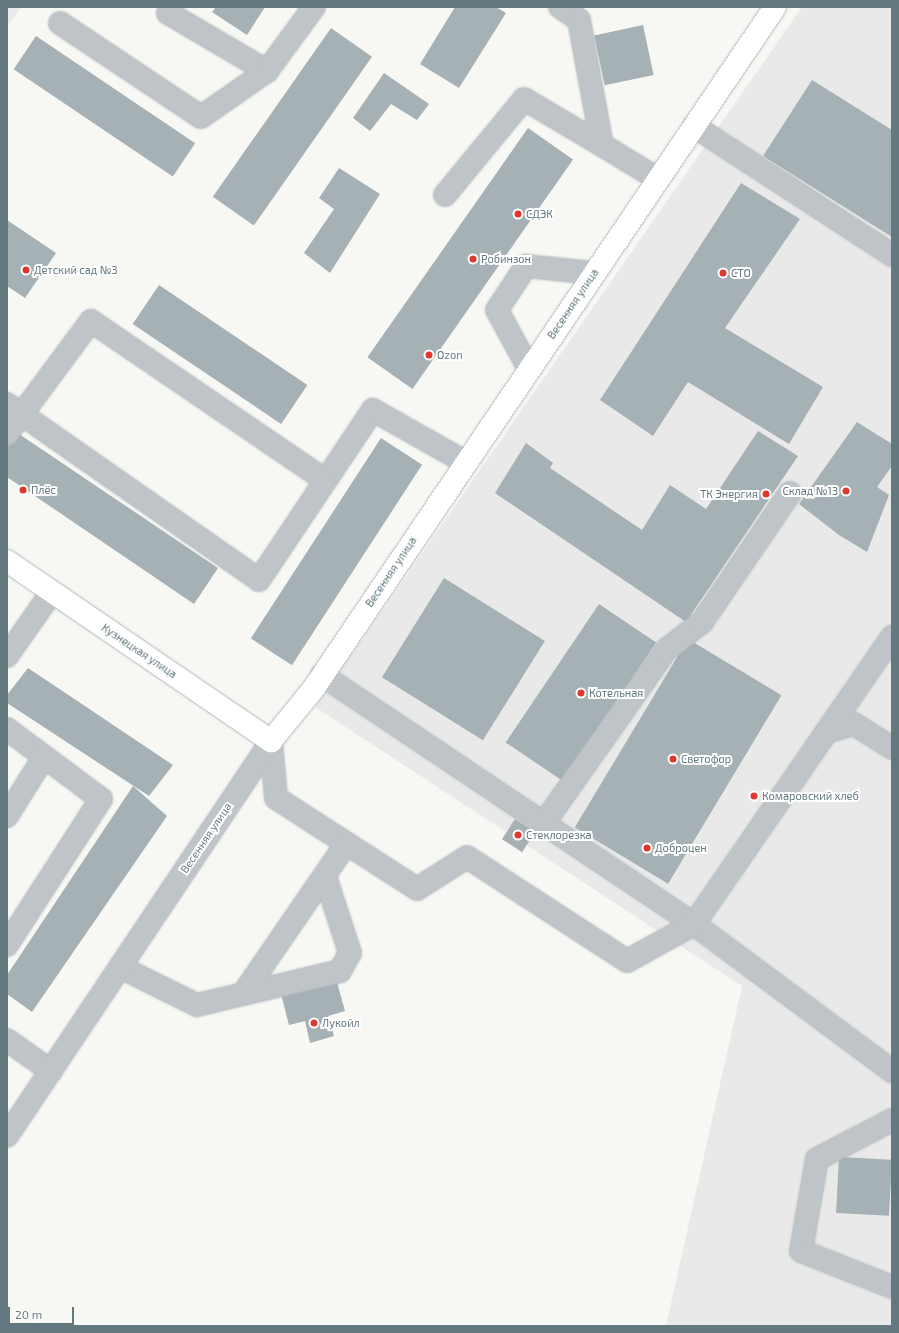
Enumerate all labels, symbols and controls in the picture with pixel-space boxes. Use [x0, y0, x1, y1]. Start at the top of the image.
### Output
place label: СДЭК [526, 207, 553, 221]
marker: СДЭК [513, 209, 523, 219]
place label: Робинзон [481, 252, 531, 266]
marker: Робинзон [468, 254, 478, 264]
place label: Детский сад №3 [34, 263, 118, 277]
marker: Детский сад №3 [21, 265, 31, 275]
street label: Весенняя улица [545, 266, 601, 342]
place label: СТО [731, 266, 751, 280]
marker: СТО [718, 268, 728, 278]
place label: Ozon [437, 348, 463, 362]
marker: Ozon [424, 350, 434, 360]
place label: Плёс [31, 483, 56, 497]
place label: Склад №13 [782, 484, 838, 498]
marker: Плёс [18, 485, 28, 495]
marker: Склад №13 [841, 486, 851, 496]
place label: ТК Энергия [700, 487, 758, 501]
marker: ТК Энергия [761, 489, 771, 499]
street label: Весенняя улица [363, 534, 419, 610]
street label: Кузнецкая улица [99, 621, 179, 681]
place label: Котельная [589, 686, 643, 700]
marker: Котельная [576, 688, 586, 698]
place label: Светофор [681, 752, 731, 766]
marker: Светофор [668, 754, 678, 764]
place label: Комаровский хлеб [762, 789, 859, 803]
marker: Комаровский хлеб [749, 791, 759, 801]
street label: Весенняя улица [178, 800, 234, 876]
place label: Стеклорезка [526, 828, 592, 842]
marker: Стеклорезка [513, 830, 523, 840]
place label: Доброцен [655, 841, 707, 855]
marker: Доброцен [642, 843, 652, 853]
place label: Лукойл [322, 1016, 360, 1030]
marker: Лукойл [309, 1018, 319, 1028]
scale bar [10, 1299, 76, 1325]
text: 20 m [15, 1307, 42, 1321]

